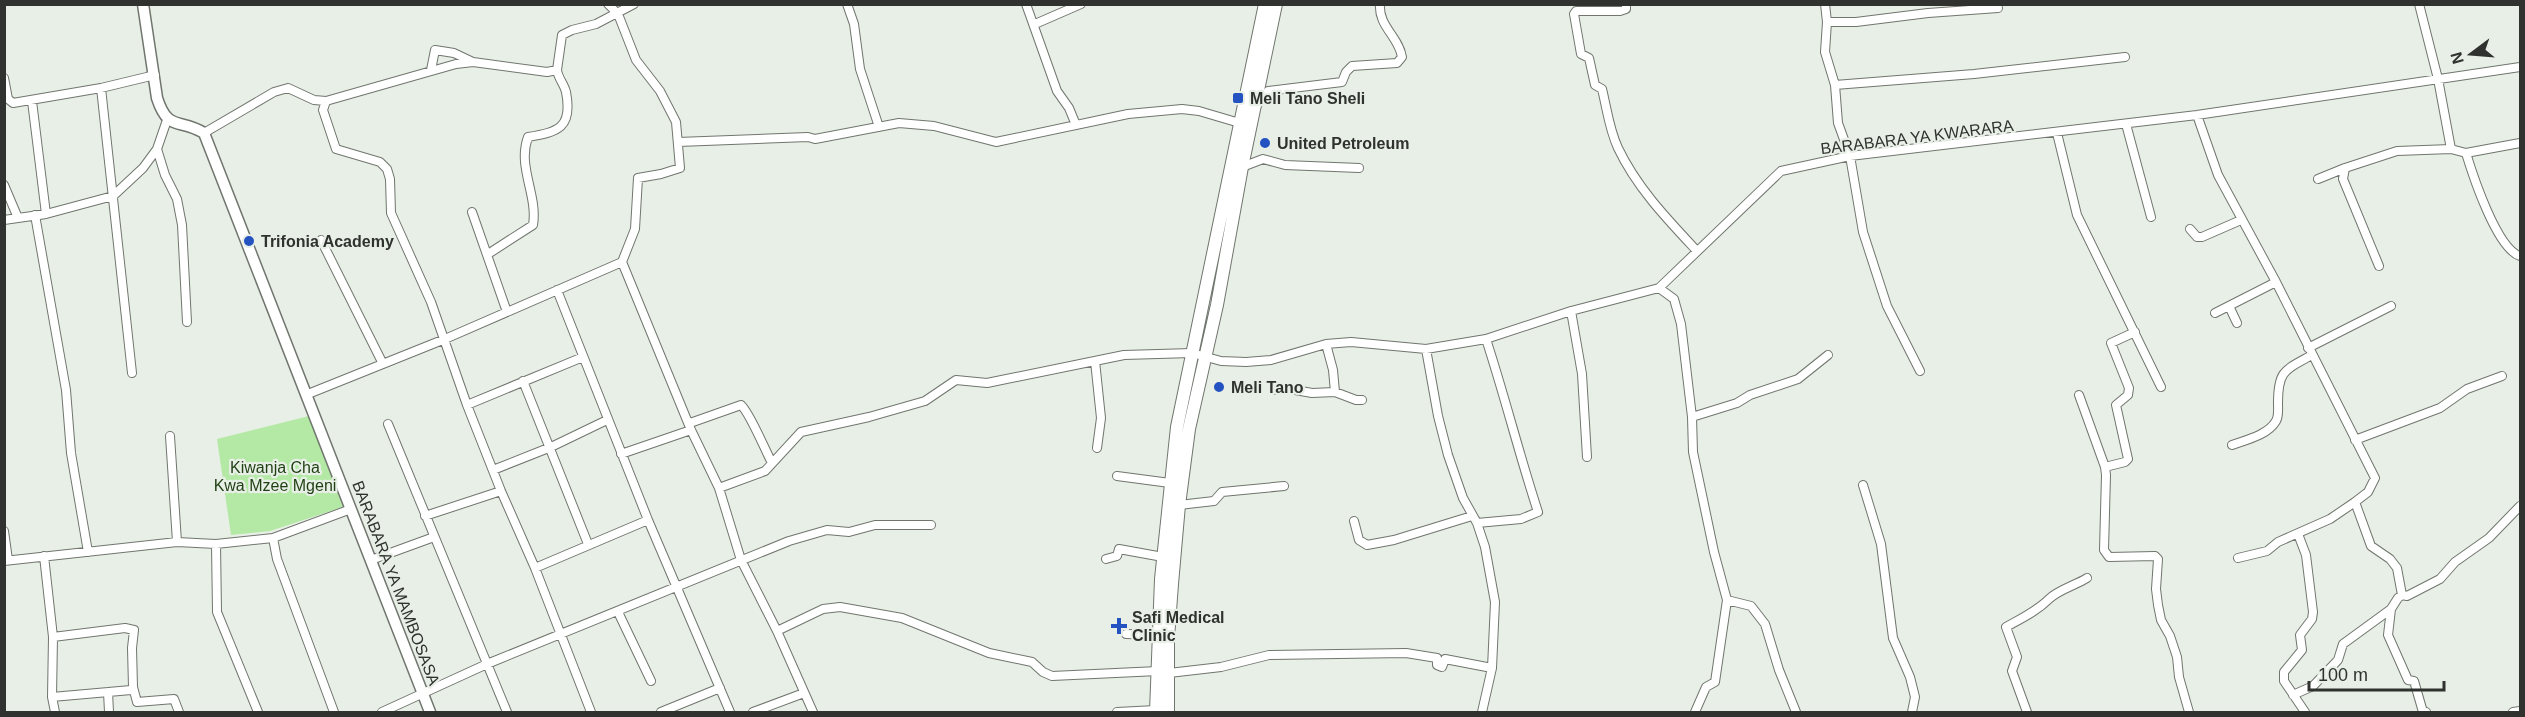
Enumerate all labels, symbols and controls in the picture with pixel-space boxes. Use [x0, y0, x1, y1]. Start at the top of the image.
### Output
north arrow [2441, 24, 2501, 84]
text: N [2447, 50, 2467, 66]
place label: Meli Tano Sheli [1250, 90, 1365, 107]
marker: Meli Tano Sheli [1231, 91, 1245, 105]
street label: BARABARA YA KWARARA [1819, 117, 2015, 157]
place label: United Petroleum [1277, 135, 1409, 152]
marker: United Petroleum [1258, 136, 1272, 150]
place label: Trifonia Academy [261, 233, 394, 250]
marker: Trifonia Academy [242, 234, 256, 248]
place label: Meli Tano [1231, 379, 1304, 396]
marker: Meli Tano [1212, 380, 1226, 394]
park label: Kiwanja Cha Kwa Mzee Mgeni [214, 459, 336, 494]
street label: BARABARA YA MAMBOSASA [349, 479, 443, 688]
place label: Safi Medical Clinic [1132, 609, 1224, 644]
marker: Safi Medical Clinic [1110, 617, 1128, 635]
scale bar [2309, 654, 2444, 692]
text: 100 m [2318, 665, 2368, 685]

